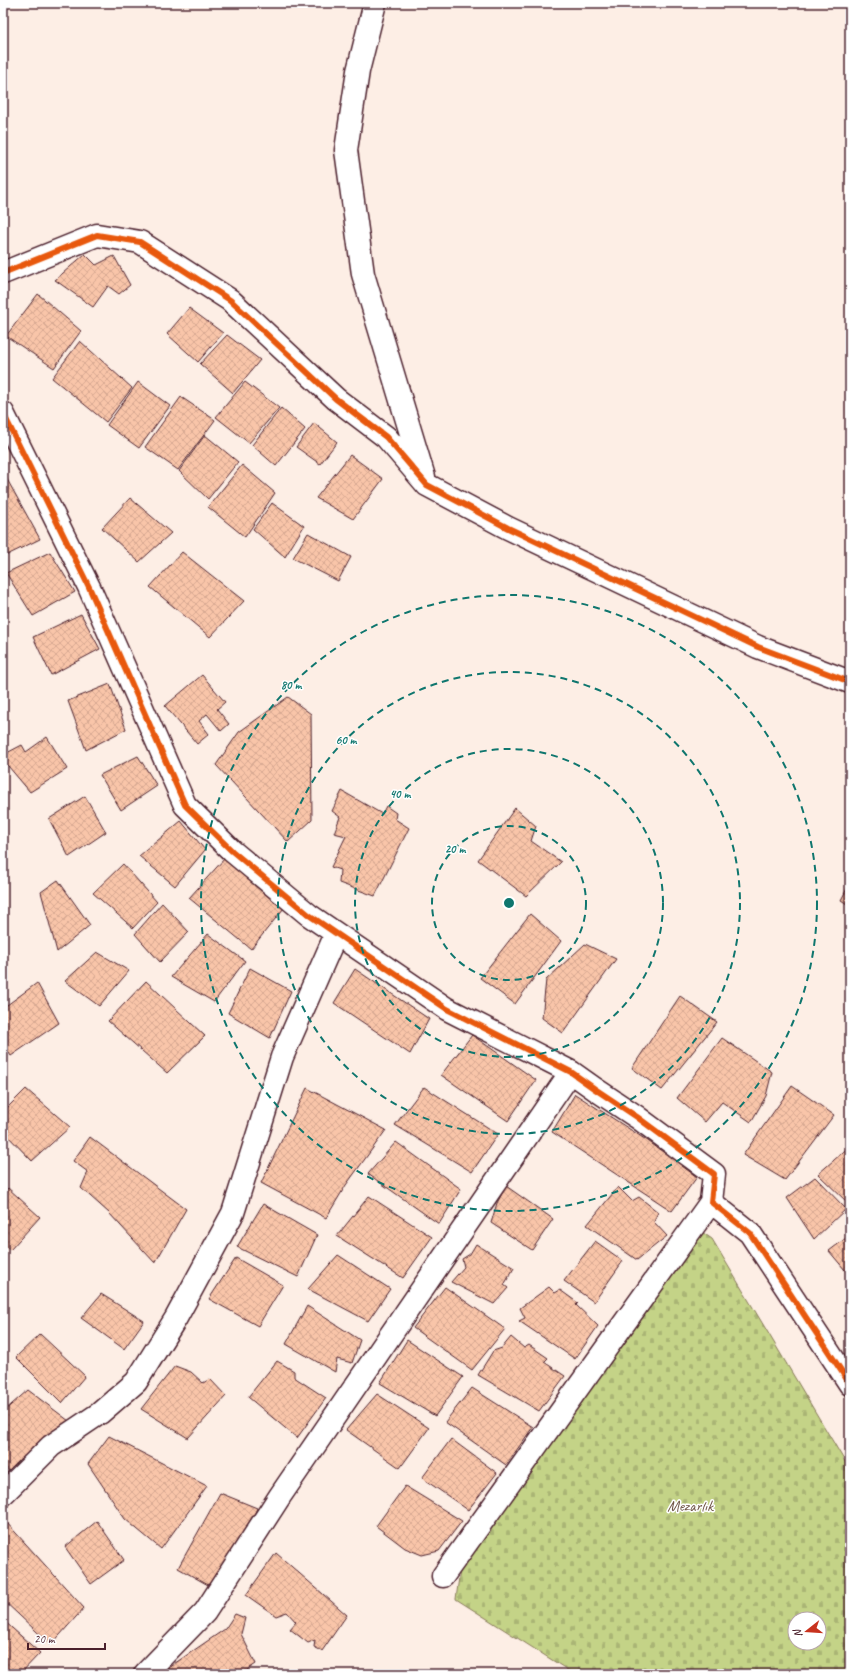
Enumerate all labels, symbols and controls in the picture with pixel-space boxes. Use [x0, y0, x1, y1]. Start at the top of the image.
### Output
text: 80 m [281, 677, 302, 693]
text: 60 m [336, 732, 358, 748]
text: 40 m [390, 786, 411, 802]
text: 20 m [445, 841, 466, 857]
centre of rings [502, 896, 516, 910]
park label: Mezarlık [667, 1496, 714, 1516]
north arrow [787, 1611, 827, 1651]
scale bar [28, 1625, 105, 1651]
text: N [789, 1627, 805, 1639]
text: 20 m [34, 1631, 56, 1647]

